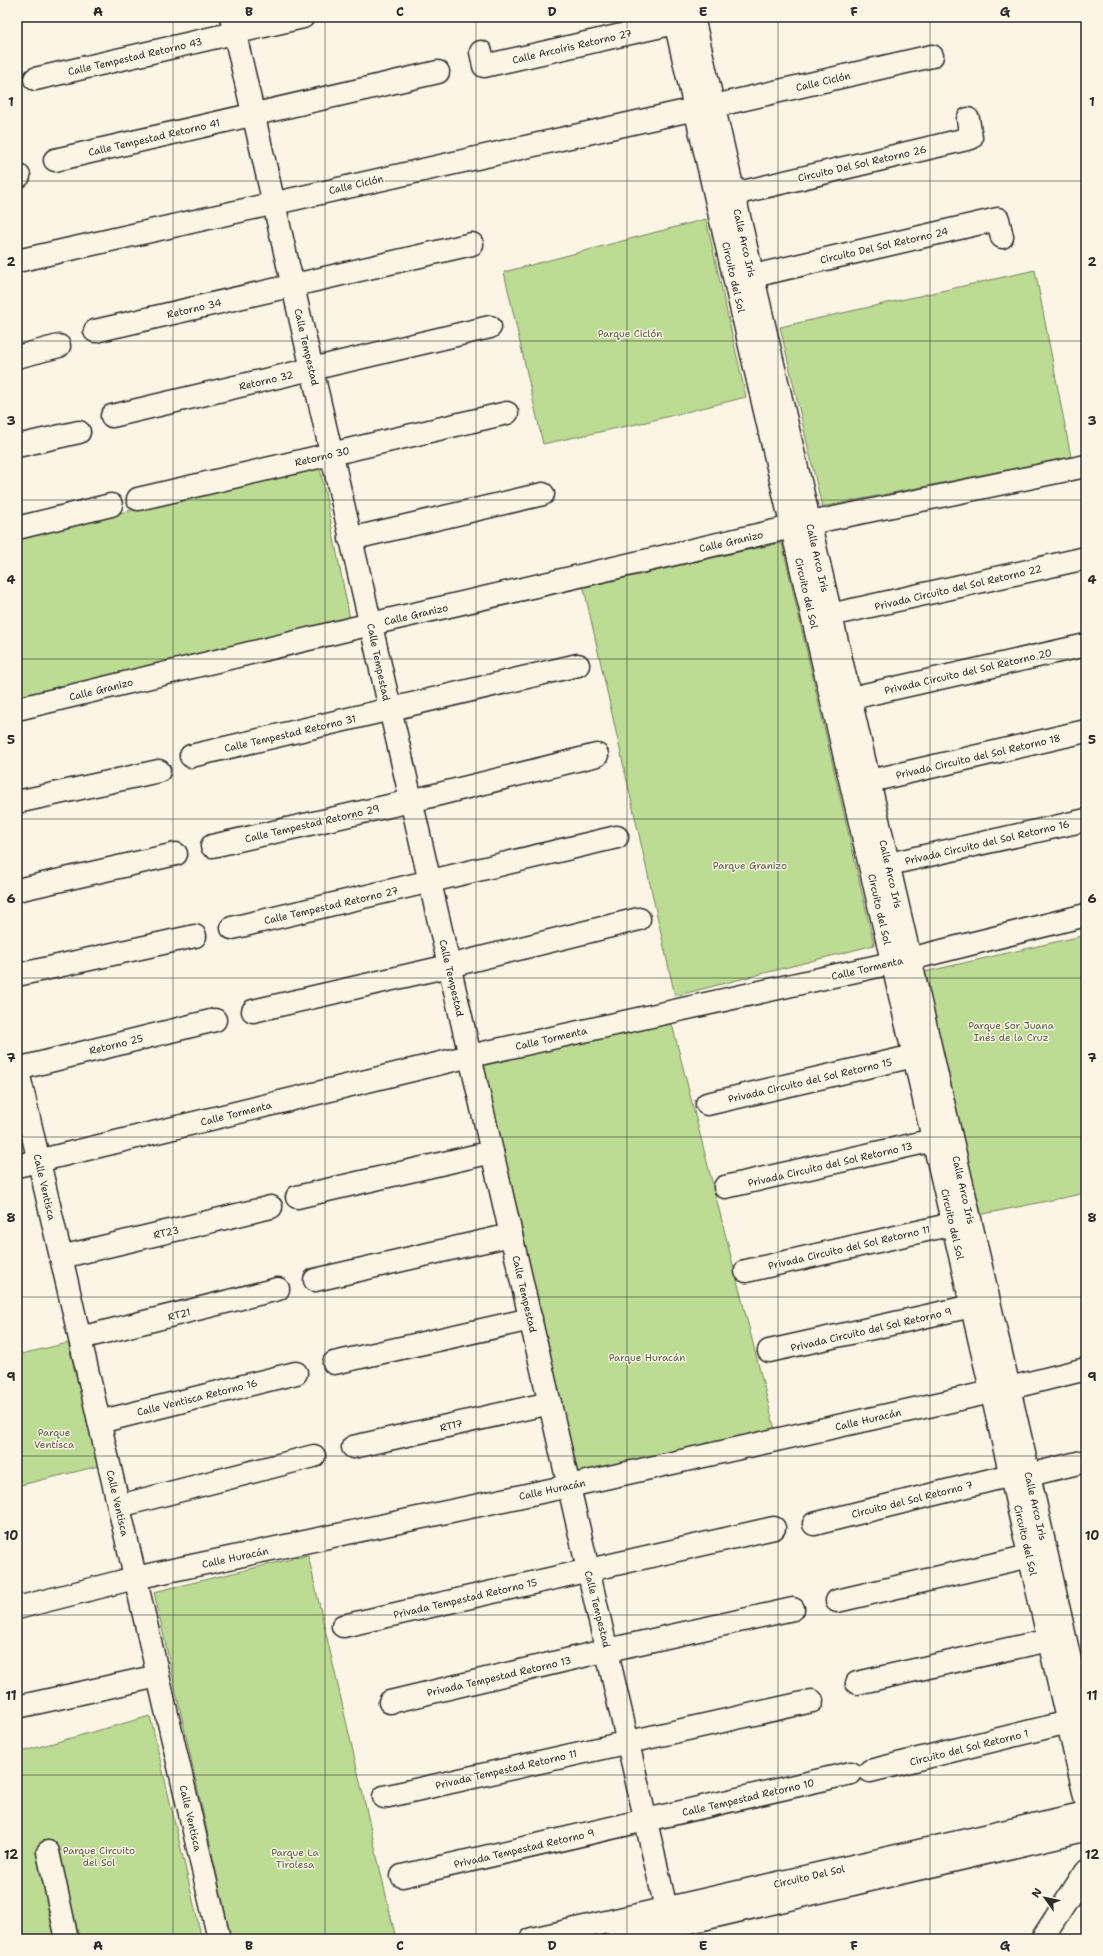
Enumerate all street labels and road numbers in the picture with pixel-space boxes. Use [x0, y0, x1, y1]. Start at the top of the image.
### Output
street label: Calle Arcoíris Retorno 27 [511, 26, 633, 67]
street label: Calle Tempestad Retorno 43 [67, 35, 204, 78]
street label: Calle Ciclón [794, 69, 852, 94]
street label: Calle Tempestad Retorno 41 [87, 116, 221, 159]
street label: Circuito Del Sol Retorno 26 [797, 142, 928, 185]
street label: Calle Ciclón [327, 172, 385, 197]
street label: Calle Arco Iris [730, 208, 759, 279]
street label: Circuito Del Sol Retorno 24 [819, 224, 950, 267]
street label: Circuito del Sol [719, 240, 748, 314]
street label: Retorno 34 [166, 296, 223, 321]
street label: Calle Tempestad [291, 307, 322, 388]
street label: Retorno 32 [238, 368, 295, 393]
street label: Retorno 30 [293, 444, 351, 469]
street label: Calle Arco Iris [803, 523, 832, 594]
street label: Calle Granizo [698, 528, 764, 555]
street label: Circuito del Sol [792, 556, 821, 630]
street label: Privada Circuito del Sol Retorno 22 [873, 562, 1043, 613]
street label: Calle Granizo [383, 601, 449, 628]
street label: Calle Tempestad [364, 622, 393, 703]
street label: Privada Circuito del Sol Retorno 20 [883, 646, 1053, 697]
street label: Calle Granizo [68, 675, 134, 704]
street label: Calle Tempestad Retorno 31 [223, 712, 357, 755]
street label: Privada Circuito del Sol Retorno 18 [894, 731, 1062, 782]
street label: Calle Tempestad Retorno 29 [244, 802, 381, 845]
street label: Privada Circuito del Sol Retorno 16 [903, 817, 1071, 868]
street label: Calle Arco Iris [876, 839, 905, 910]
street label: Circuito del Sol [865, 872, 894, 946]
street label: Calle Tempestad Retorno 27 [263, 884, 400, 927]
street label: Calle Tempestad [436, 938, 467, 1019]
street label: Calle Tormenta [830, 954, 905, 983]
street label: Calle Tormenta [514, 1024, 589, 1053]
street label: Retorno 25 [88, 1032, 144, 1057]
street label: Privada Circuito del Sol Retorno 15 [727, 1055, 893, 1106]
street label: Calle Tormenta [199, 1098, 274, 1129]
street label: Privada Circuito del Sol Retorno 13 [747, 1139, 914, 1190]
street label: Calle Ventisca [31, 1153, 59, 1222]
street label: Calle Arco Iris [949, 1155, 978, 1226]
street label: Circuito del Sol [938, 1187, 967, 1261]
street label: RT23 [152, 1223, 180, 1242]
street label: Privada Circuito del Sol Retorno 11 [767, 1223, 931, 1272]
street label: Calle Tempestad [509, 1254, 540, 1335]
street label: RT21 [166, 1305, 192, 1324]
street label: Privada Circuito del Sol Retorno 9 [789, 1305, 953, 1354]
street label: Calle Ventisca Retorno 16 [136, 1376, 259, 1419]
street label: Calle Huracán [834, 1406, 902, 1433]
street label: RT17 [438, 1417, 464, 1434]
street label: Calle Ventisca [104, 1469, 132, 1538]
street label: Calle Arco Iris [1021, 1471, 1050, 1542]
street label: Calle Huracán [518, 1476, 587, 1503]
street label: Circuito del Sol Retorno 7 [850, 1478, 974, 1521]
street label: Circuito del Sol [1011, 1503, 1040, 1577]
street label: Calle Huracán [201, 1544, 270, 1571]
street label: Calle Tempestad [582, 1569, 614, 1650]
street label: Privada Tempestad Retorno 15 [392, 1576, 538, 1621]
street label: Privada Tempestad Retorno 13 [426, 1654, 573, 1699]
street label: Circuito del Sol Retorno 1 [908, 1726, 1030, 1769]
street label: Privada Tempestad Retorno 11 [434, 1747, 578, 1792]
street label: Calle Tempestad Retorno 10 [681, 1776, 815, 1819]
street label: Calle Ventisca [177, 1784, 205, 1853]
street label: Privada Tempestad Retorno 9 [452, 1826, 596, 1871]
street label: Circuito Del Sol [772, 1862, 846, 1891]

